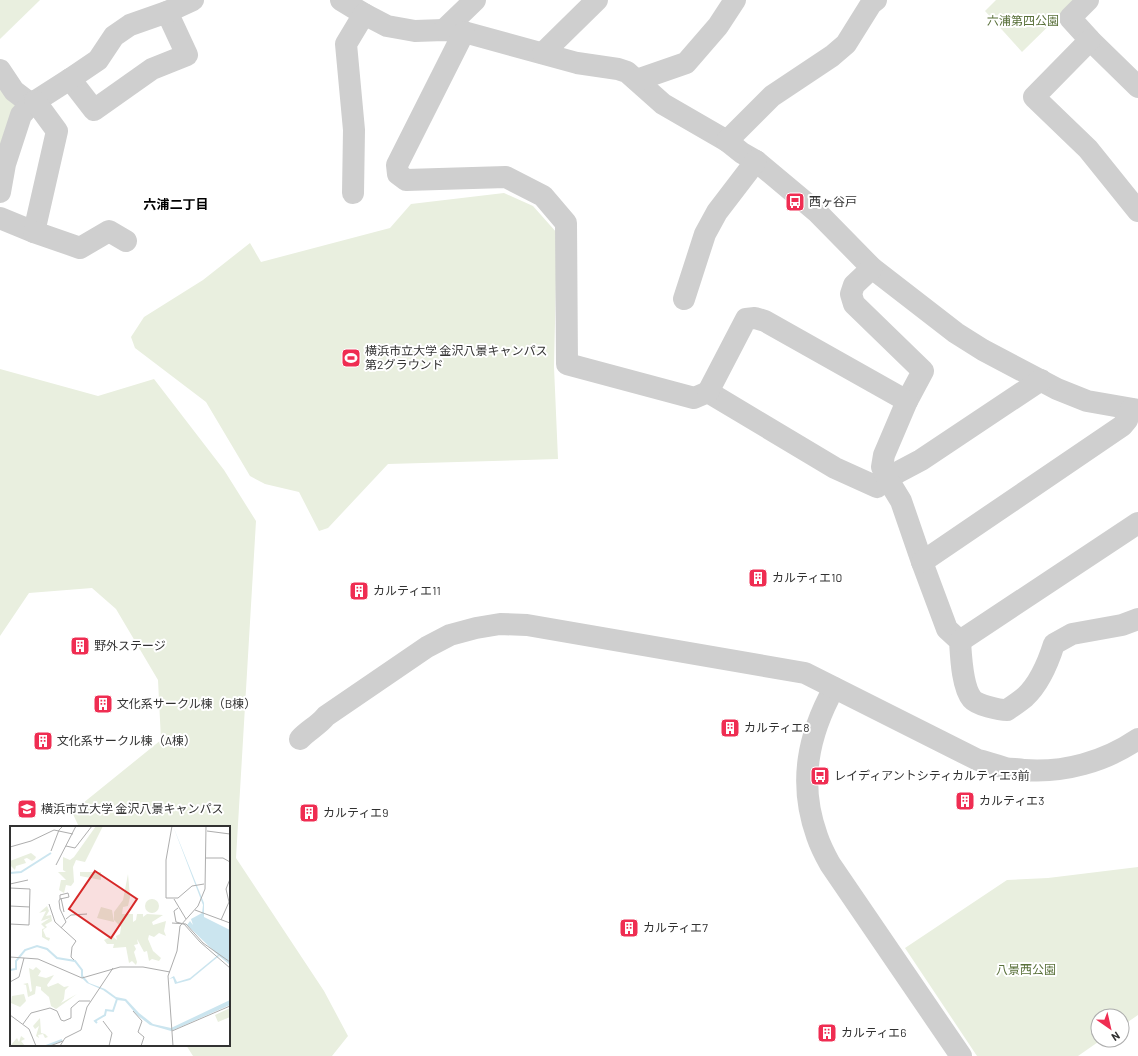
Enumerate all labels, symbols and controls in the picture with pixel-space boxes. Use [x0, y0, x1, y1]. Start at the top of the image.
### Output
park label: 六浦第四公園 [987, 13, 1059, 27]
bus stop icon: 西ヶ谷戸 [784, 191, 806, 213]
place label: 西ヶ谷戸 [809, 194, 857, 208]
district label: 六浦二丁目 [143, 196, 209, 212]
place label: 横浜市立大学 金沢八景キャンパス 第2グラウンド [365, 343, 547, 371]
sports icon: 横浜市立大学 金沢八景キャンパス 第2グラウンド [340, 347, 362, 369]
building icon: カルティエ10 [747, 567, 769, 589]
place label: カルティエ10 [772, 570, 842, 584]
building icon: カルティエ11 [348, 580, 370, 602]
place label: カルティエ11 [373, 583, 441, 597]
building icon: 野外ステージ [69, 635, 91, 657]
place label: 野外ステージ [94, 638, 166, 652]
building icon: 文化系サークル棟（B棟） [92, 693, 114, 715]
place label: 文化系サークル棟（B棟） [117, 696, 256, 710]
building icon: カルティエ8 [719, 717, 741, 739]
place label: カルティエ8 [744, 720, 810, 734]
building icon: 文化系サークル棟（A棟） [32, 730, 54, 752]
place label: 文化系サークル棟（A棟） [57, 733, 196, 747]
bus stop icon: レイディアントシティカルティエ3前 [809, 765, 831, 787]
place label: レイディアントシティカルティエ3前 [834, 768, 1029, 782]
building icon: カルティエ3 [954, 790, 976, 812]
place label: カルティエ3 [979, 793, 1044, 807]
school or university icon: 横浜市立大学 金沢八景キャンパス [16, 798, 38, 820]
place label: 横浜市立大学 金沢八景キャンパス [41, 801, 223, 815]
building icon: カルティエ9 [298, 802, 320, 824]
place label: カルティエ9 [323, 805, 389, 819]
inset map [10, 826, 230, 1046]
building icon: カルティエ7 [618, 917, 640, 939]
place label: カルティエ7 [643, 920, 708, 934]
park label: 八景西公園 [996, 962, 1056, 976]
north arrow [1090, 1008, 1130, 1048]
building icon: カルティエ6 [816, 1022, 838, 1044]
place label: カルティエ6 [841, 1025, 906, 1039]
text: N [1109, 1029, 1123, 1044]

